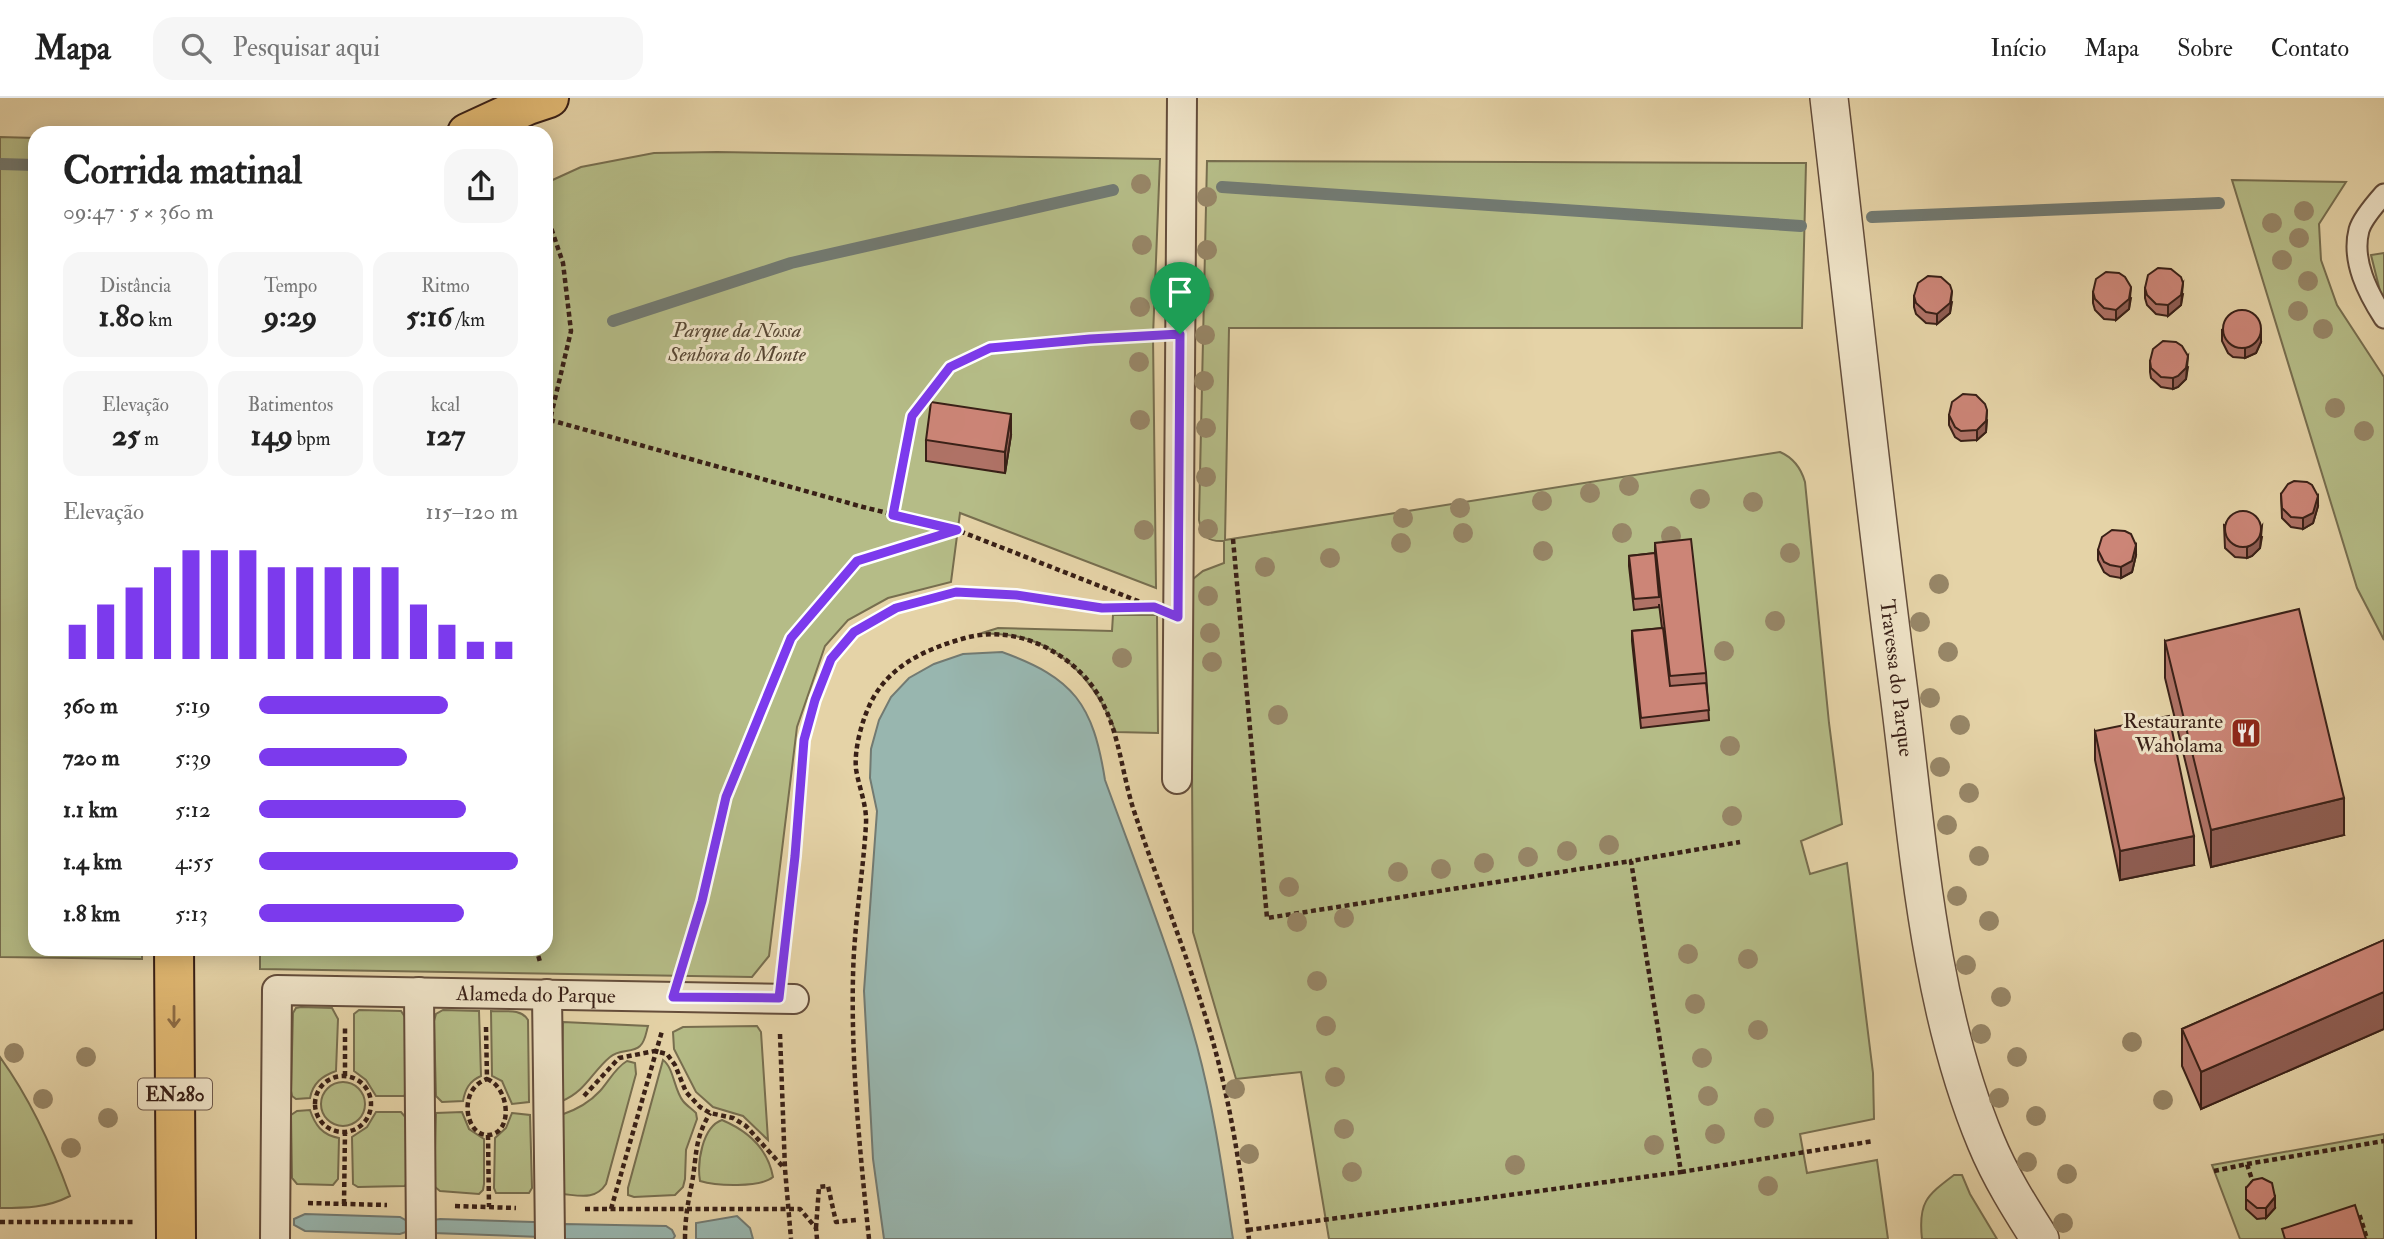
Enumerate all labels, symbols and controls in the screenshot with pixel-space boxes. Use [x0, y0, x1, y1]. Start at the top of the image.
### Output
search box [153, 17, 643, 80]
text: Mapa [35, 28, 111, 69]
icon: search [177, 29, 215, 67]
text: Pesquisar aqui [233, 32, 380, 64]
text: Início [1990, 33, 2046, 64]
text: Mapa [2084, 33, 2139, 64]
text: Sobre [2177, 33, 2233, 64]
text: Contato [2271, 33, 2349, 64]
text: Corrida matinal [63, 147, 302, 195]
button: share [444, 149, 518, 223]
text: 09:47 · 5 × 360 m [63, 197, 214, 226]
pin [1150, 262, 1210, 334]
icon: arrive [1161, 273, 1199, 311]
text: Distância [100, 274, 171, 298]
text: Tempo [264, 274, 317, 298]
text: Ritmo [421, 274, 470, 298]
text: 1.80 [99, 298, 145, 335]
text: 9:29 [264, 298, 317, 335]
text: 5:16 [406, 298, 452, 335]
text: km [145, 308, 172, 332]
text: /km [452, 308, 485, 332]
park label: Parque da Nossa Senhora do Monte [667, 317, 807, 368]
text: Elevação [102, 393, 169, 417]
text: Batimentos [248, 393, 333, 417]
text: kcal [431, 393, 460, 417]
text: 25 [112, 417, 140, 454]
text: 149 [251, 417, 293, 454]
text: 127 [426, 417, 465, 454]
text: m [140, 427, 159, 451]
text: bpm [293, 427, 330, 451]
text: Elevação [63, 497, 144, 526]
text: 115–120 m [426, 497, 518, 526]
street label: Travessa do Parque [1873, 598, 1920, 758]
text: 360 m [63, 691, 118, 720]
text: 5:19 [175, 691, 211, 720]
place label: Restaurante Waholama [2123, 708, 2223, 759]
restaurant icon: Restaurante Waholama [2229, 716, 2263, 750]
text: 720 m [63, 743, 120, 772]
text: 5:39 [175, 743, 211, 772]
text: 1.1 km [63, 795, 118, 824]
text: 5:12 [175, 795, 211, 824]
text: 1.4 km [63, 847, 122, 876]
text: 4:55 [175, 847, 213, 876]
text: 1.8 km [63, 899, 120, 928]
text: 5:13 [175, 899, 208, 928]
street label: Alameda do Parque [455, 980, 616, 1010]
one-way arrow [167, 1005, 181, 1028]
road number: EN280 [138, 1078, 212, 1110]

